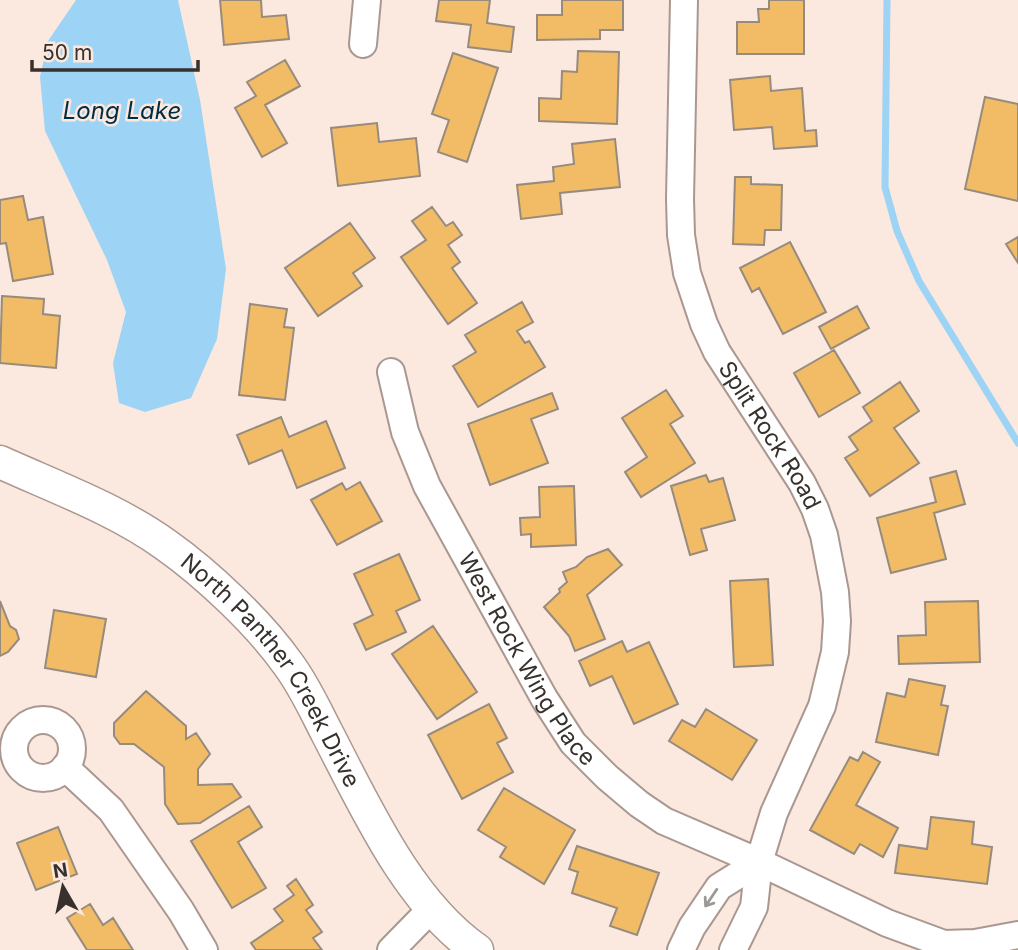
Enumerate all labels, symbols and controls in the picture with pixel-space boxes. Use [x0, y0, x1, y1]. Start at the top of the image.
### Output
scale bar [32, 28, 198, 72]
text: 50 m [42, 40, 92, 65]
water label: Long Lake [63, 96, 181, 125]
street label: Split Rock Road [713, 356, 827, 514]
street label: North Panther Creek Drive [175, 548, 366, 792]
street label: West Rock Wing Place [453, 548, 601, 771]
north arrow [28, 852, 98, 922]
text: N [51, 858, 69, 883]
one-way arrow [704, 888, 718, 907]

